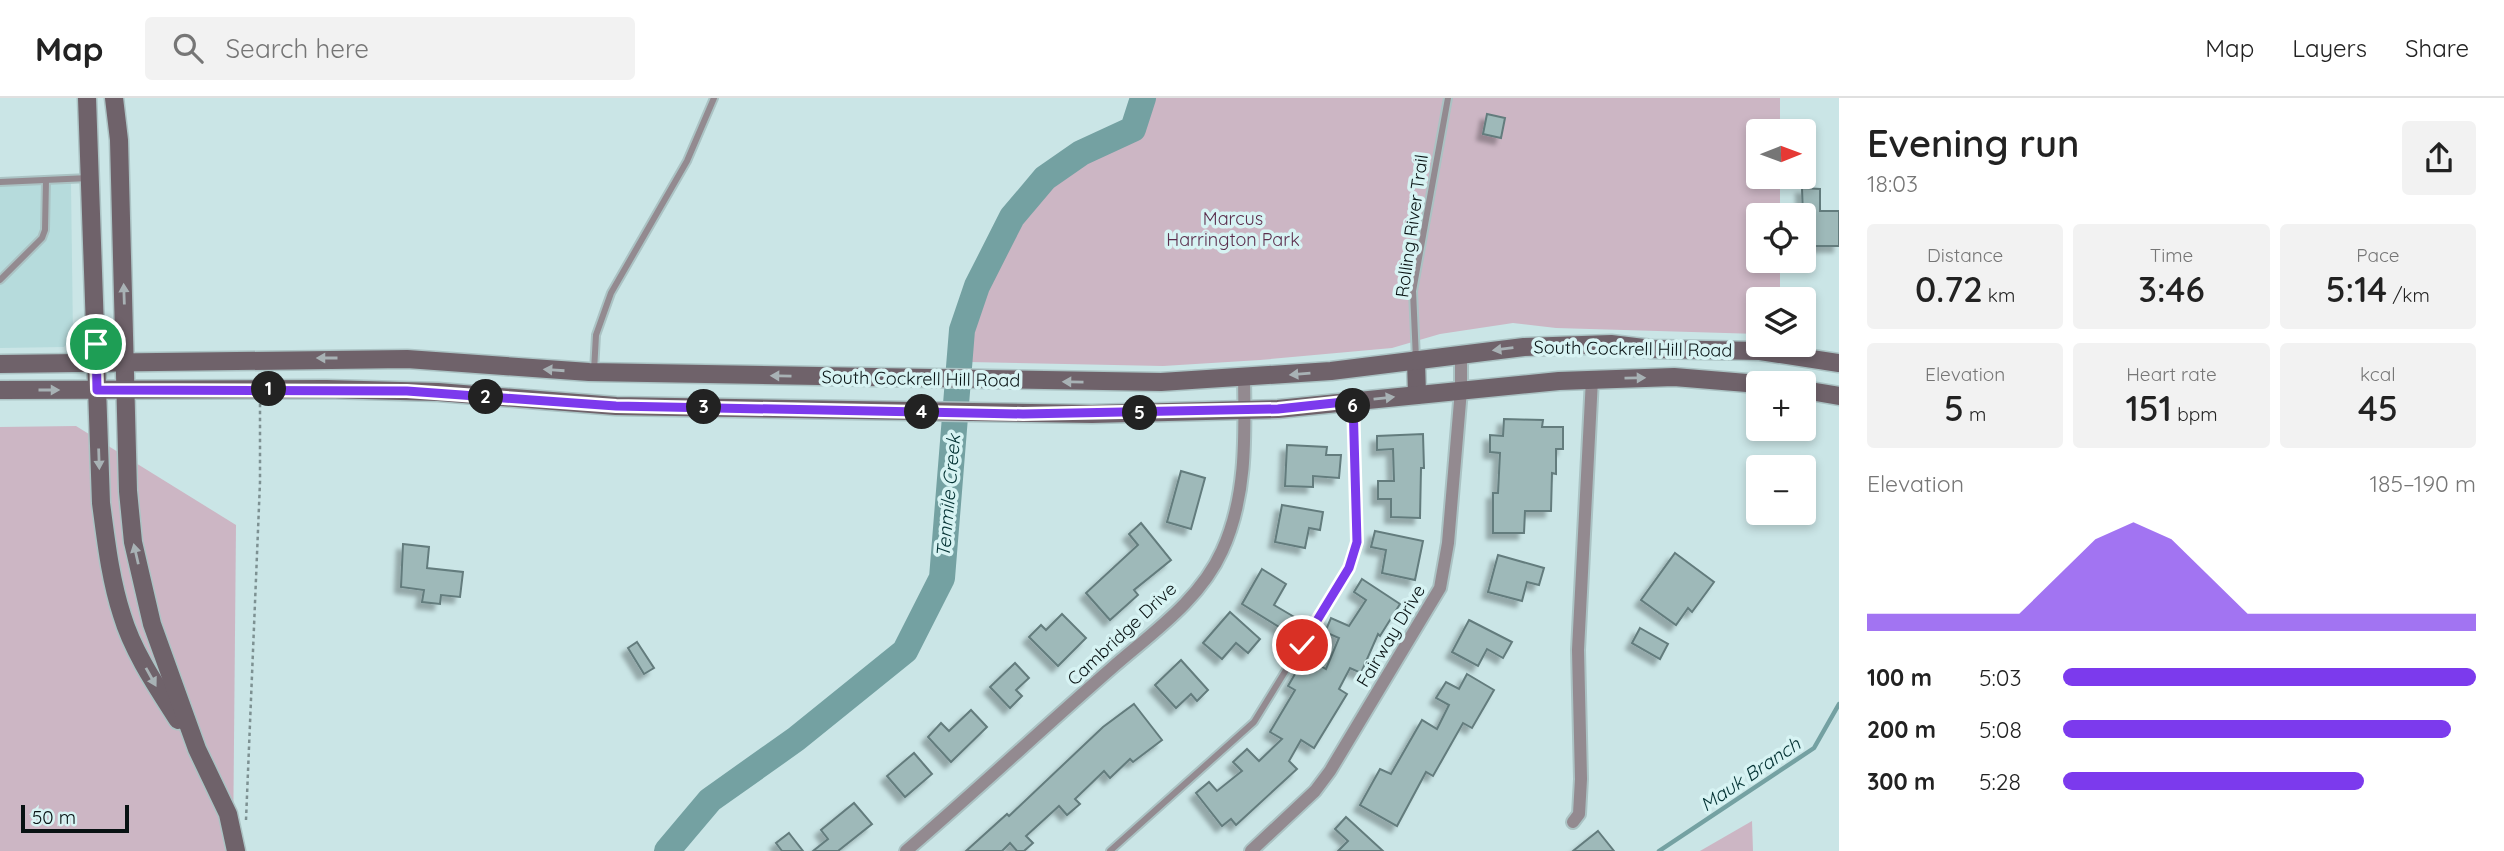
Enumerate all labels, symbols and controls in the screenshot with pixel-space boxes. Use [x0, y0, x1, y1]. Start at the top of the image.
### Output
search box [145, 17, 635, 80]
text: Map [35, 28, 103, 69]
icon: search [169, 29, 207, 67]
text: Search here [225, 32, 369, 65]
text: Map [2205, 33, 2254, 63]
text: Layers [2292, 33, 2367, 63]
text: Share [2405, 33, 2469, 63]
north arrow [1746, 119, 1816, 189]
map controls [1746, 119, 1816, 525]
text: Evening run [1867, 119, 2080, 167]
button: share [2402, 121, 2476, 195]
street label: Rolling River Trail [1390, 153, 1433, 299]
text: 18:03 [1867, 169, 1918, 198]
button: locate [1746, 203, 1816, 273]
park label: Marcus Harrington Park [1166, 207, 1300, 251]
text: Distance [1927, 243, 2003, 267]
text: Time [2150, 243, 2193, 267]
text: Pace [2356, 243, 2399, 267]
text: 0.72 [1915, 267, 1983, 311]
text: 3:46 [2138, 267, 2205, 311]
text: 5:14 [2326, 267, 2387, 311]
one-way arrow [118, 283, 129, 305]
text: km [1983, 283, 2015, 307]
text: /km [2387, 283, 2430, 307]
button: layers [1746, 287, 1816, 357]
pin [66, 314, 126, 374]
icon: arrive [77, 325, 115, 363]
street label: South Cockrell Hill Road [1534, 335, 1733, 362]
one-way arrow [1492, 344, 1514, 355]
one-way arrow [316, 352, 338, 364]
text: Elevation [1925, 362, 2005, 386]
text: Heart rate [2126, 362, 2217, 386]
text: kcal [2360, 362, 2396, 386]
one-way arrow [543, 364, 565, 375]
street label: South Cockrell Hill Road [822, 365, 1021, 392]
one-way arrow [1289, 369, 1311, 380]
one-way arrow [770, 370, 792, 382]
button: + [1746, 371, 1816, 441]
pin: 1 [252, 372, 286, 406]
one-way arrow [1625, 372, 1647, 384]
text: 1 [265, 376, 272, 400]
one-way arrow [1062, 376, 1084, 387]
pin: 2 [468, 380, 504, 414]
one-way arrow [38, 384, 60, 396]
text: 2 [480, 384, 491, 408]
text: 5 [1944, 386, 1964, 430]
text: 151 [2125, 386, 2172, 430]
text: 45 [2358, 386, 2398, 430]
pin: 6 [1336, 388, 1370, 424]
pin: 3 [686, 390, 722, 424]
one-way arrow [1374, 392, 1396, 403]
text: 6 [1347, 393, 1358, 417]
text: 3 [698, 394, 709, 418]
pin: 4 [904, 394, 940, 430]
pin: 5 [1122, 396, 1158, 430]
text: 4 [916, 399, 927, 423]
text: 5 [1134, 400, 1145, 424]
text: m [1964, 402, 1986, 426]
text: bpm [2172, 402, 2218, 426]
water label: Tenmile Creek [931, 432, 965, 558]
one-way arrow [94, 448, 105, 470]
button: − [1746, 455, 1816, 525]
text: Elevation [1867, 469, 1964, 498]
text: 185–190 m [2370, 469, 2476, 498]
one-way arrow [130, 542, 141, 564]
street label: Cambridge Drive [1062, 577, 1181, 690]
street label: Fairway Drive [1351, 580, 1430, 691]
pin [1272, 615, 1332, 675]
icon: check [1283, 626, 1321, 664]
text: 100 m [1867, 663, 1932, 692]
text: 5:03 [1979, 663, 2022, 692]
one-way arrow [145, 667, 157, 687]
text: 200 m [1867, 715, 1936, 744]
text: 5:08 [1979, 715, 2022, 744]
water label: Mauk Branch [1695, 731, 1806, 816]
text: 300 m [1867, 767, 1935, 796]
text: 5:28 [1979, 767, 2021, 796]
scale bar [21, 802, 130, 834]
text: 50 m [32, 805, 76, 829]

